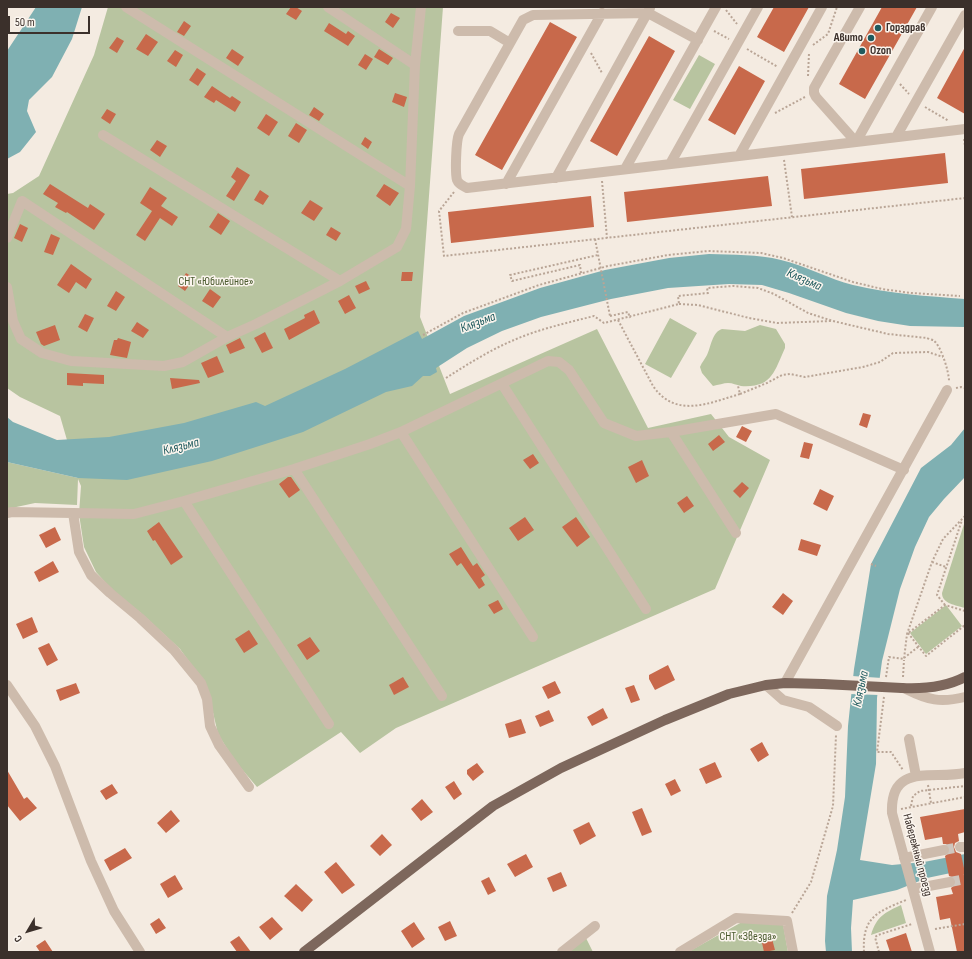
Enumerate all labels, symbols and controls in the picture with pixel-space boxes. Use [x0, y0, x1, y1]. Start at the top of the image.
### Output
scale bar [10, 8, 92, 34]
text: 50 m [15, 15, 35, 30]
place label: Горздрав [886, 21, 925, 35]
marker: Горздрав [873, 23, 883, 33]
place label: Авито [834, 31, 863, 45]
marker: Авито [866, 33, 876, 43]
place label: Ozon [870, 44, 891, 58]
marker: Ozon [857, 46, 867, 56]
water label: Клязьма [784, 265, 824, 295]
park label: СНТ «Юбилейное» [178, 275, 254, 289]
water label: Клязьма [458, 309, 498, 337]
water label: Клязьма [161, 435, 201, 459]
water label: Клязьма [850, 670, 872, 708]
street label: Набережный проезд [899, 812, 935, 898]
north arrow [8, 911, 48, 951]
park label: СНТ «Звезда» [719, 930, 777, 944]
text: С [11, 932, 25, 945]

